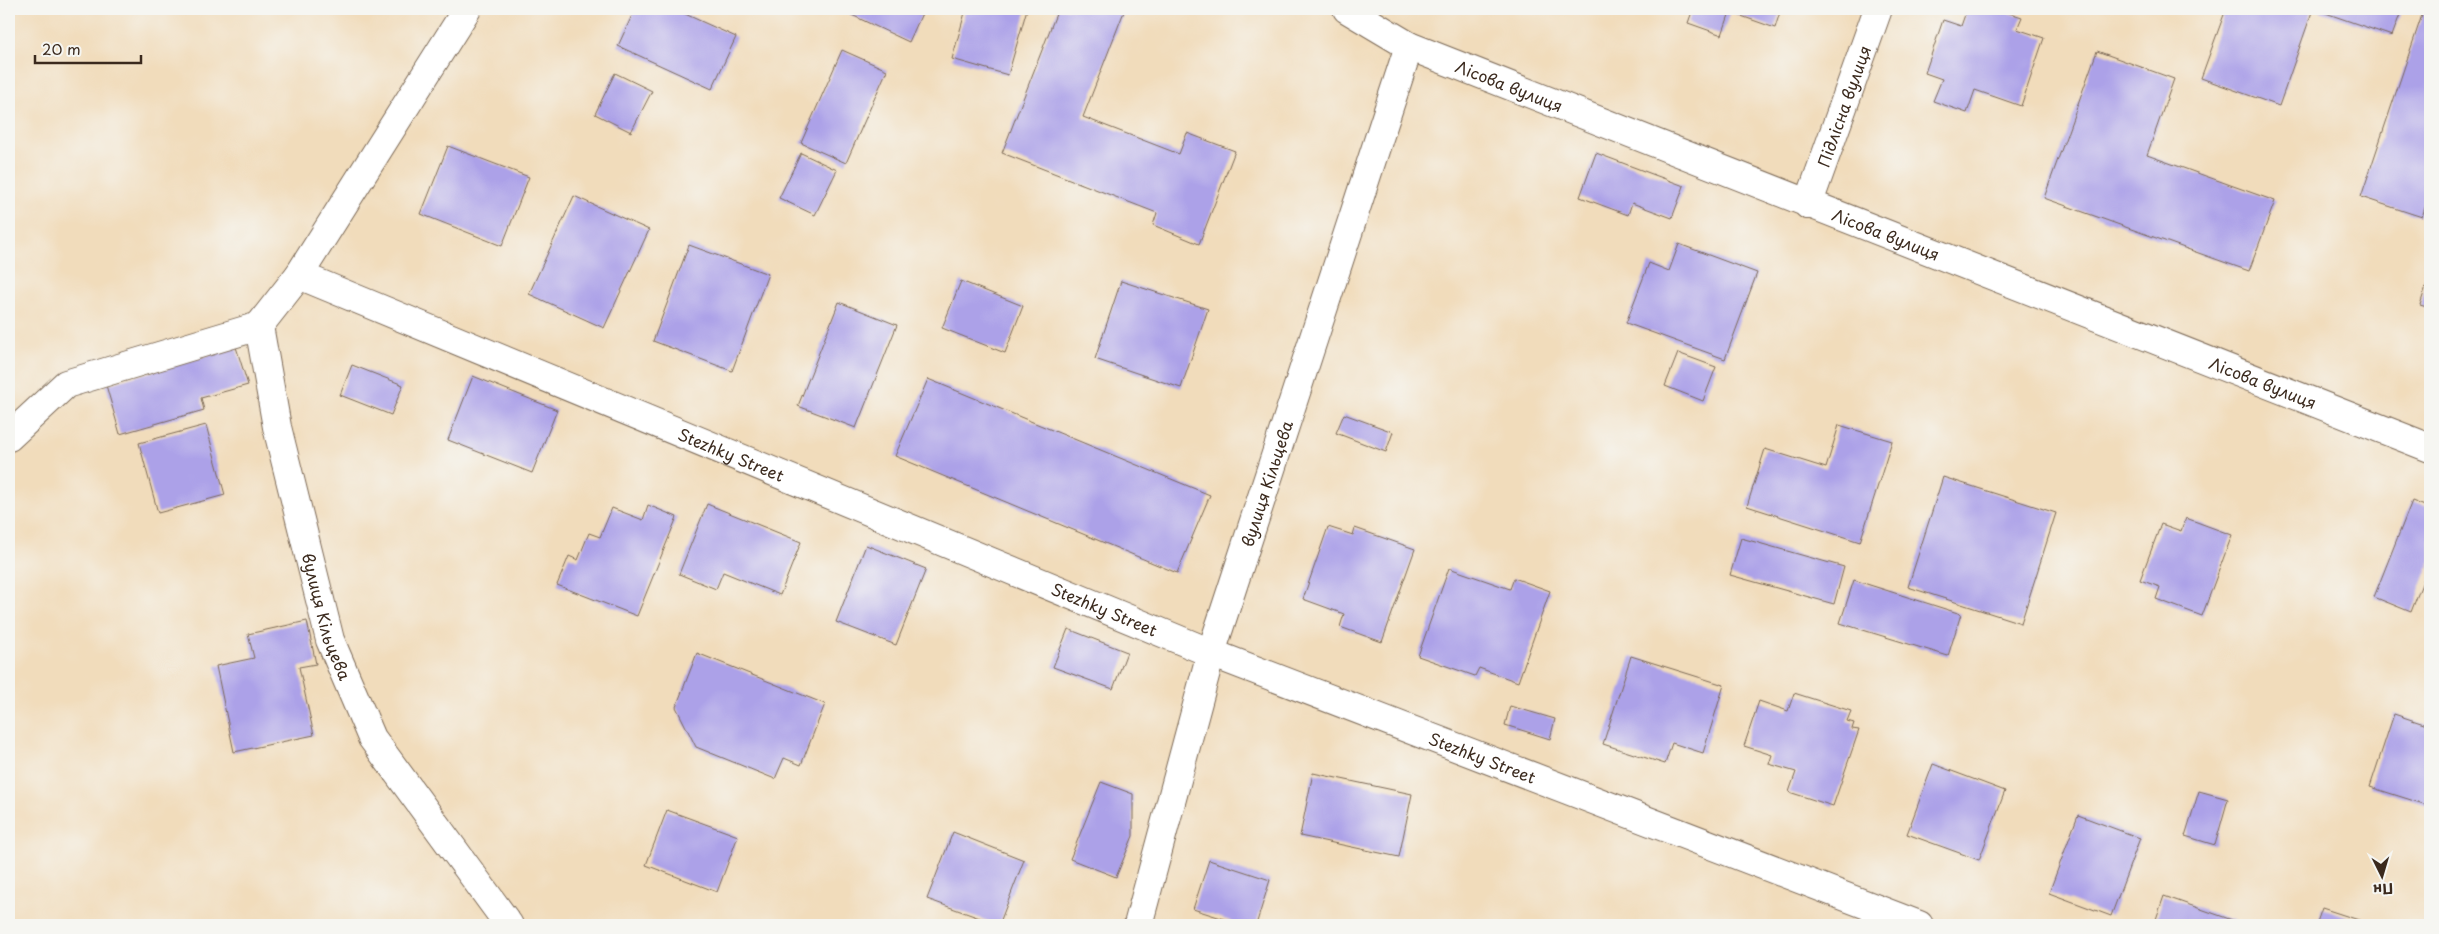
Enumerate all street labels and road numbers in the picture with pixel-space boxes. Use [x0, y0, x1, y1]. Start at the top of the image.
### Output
street label: Підлісна вулиця [1811, 42, 1876, 170]
street label: Лісова вулиця [1452, 54, 1566, 117]
street label: Лісова вулиця [1829, 202, 1943, 266]
street label: Лісова вулиця [2206, 350, 2320, 414]
street label: вулиця Кільцева [1235, 417, 1298, 550]
street label: Stezhky Street [675, 422, 788, 487]
street label: вулиця Кільцева [297, 551, 358, 684]
street label: Stezhky Street [1048, 576, 1162, 642]
street label: Stezhky Street [1426, 726, 1540, 789]

